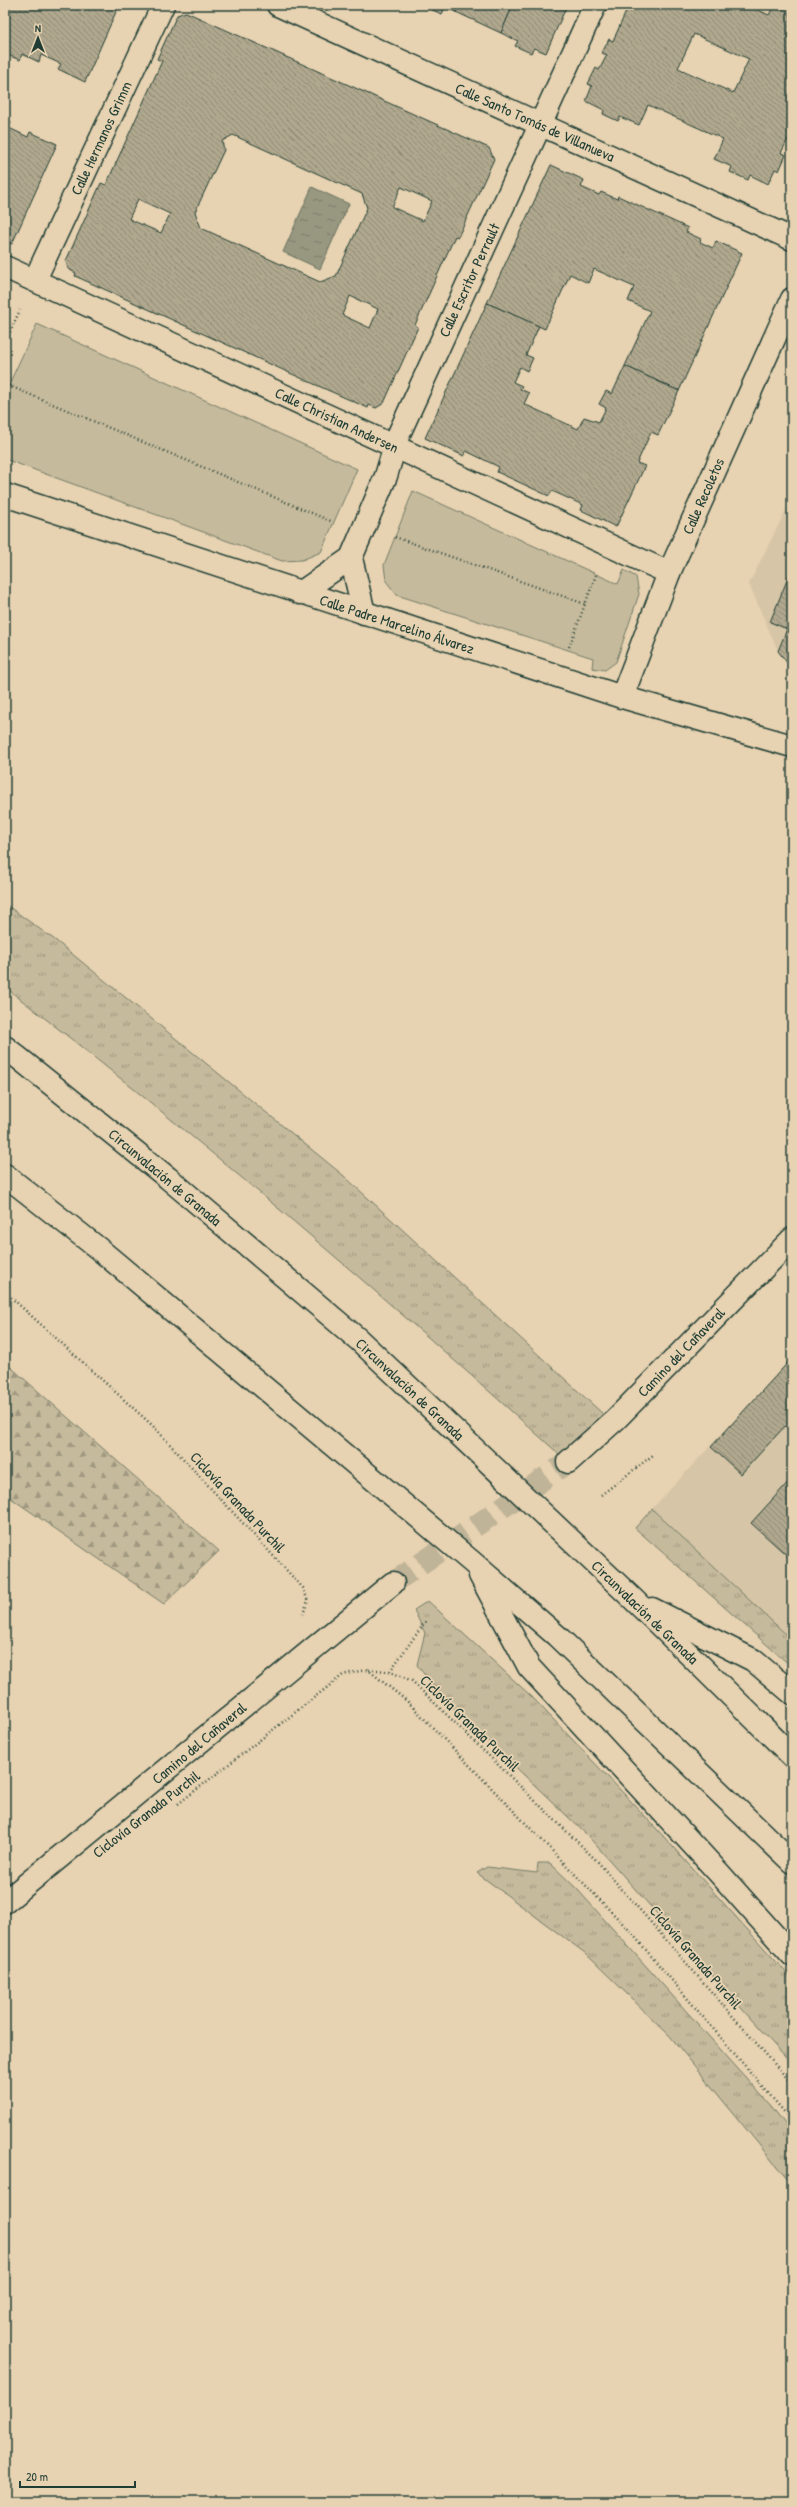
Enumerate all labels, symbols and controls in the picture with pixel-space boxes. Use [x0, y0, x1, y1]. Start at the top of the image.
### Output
north arrow [18, 18, 58, 58]
text: N [35, 21, 41, 35]
street label: Calle Santo Tomás de Villanueva [452, 77, 618, 167]
street label: Calle Hermanos Grimm [65, 78, 137, 198]
street label: Calle Escritor Perrault [433, 219, 505, 340]
street label: Calle Christian Andersen [272, 382, 402, 458]
street label: Calle Recoletos [677, 454, 729, 538]
street label: Calle Padre Marcelino Álvarez [317, 589, 478, 659]
street label: Circunvalación de Granada [104, 1123, 226, 1231]
street label: Camino del Cañaveral [633, 1302, 729, 1402]
street label: Circunvalación de Granada [351, 1333, 469, 1445]
street label: Ciclovía Granada Purchil [186, 1447, 290, 1557]
street label: Circunvalación de Granada [587, 1555, 703, 1669]
street label: Ciclovía Granada Purchil [415, 1670, 525, 1776]
street label: Camino del Cañaveral [147, 1697, 251, 1789]
street label: Ciclovía Granada Purchil [88, 1765, 204, 1863]
street label: Ciclovía Granada Purchil [645, 1901, 747, 2013]
scale bar [20, 2463, 135, 2489]
text: 20 m [26, 2468, 48, 2485]

